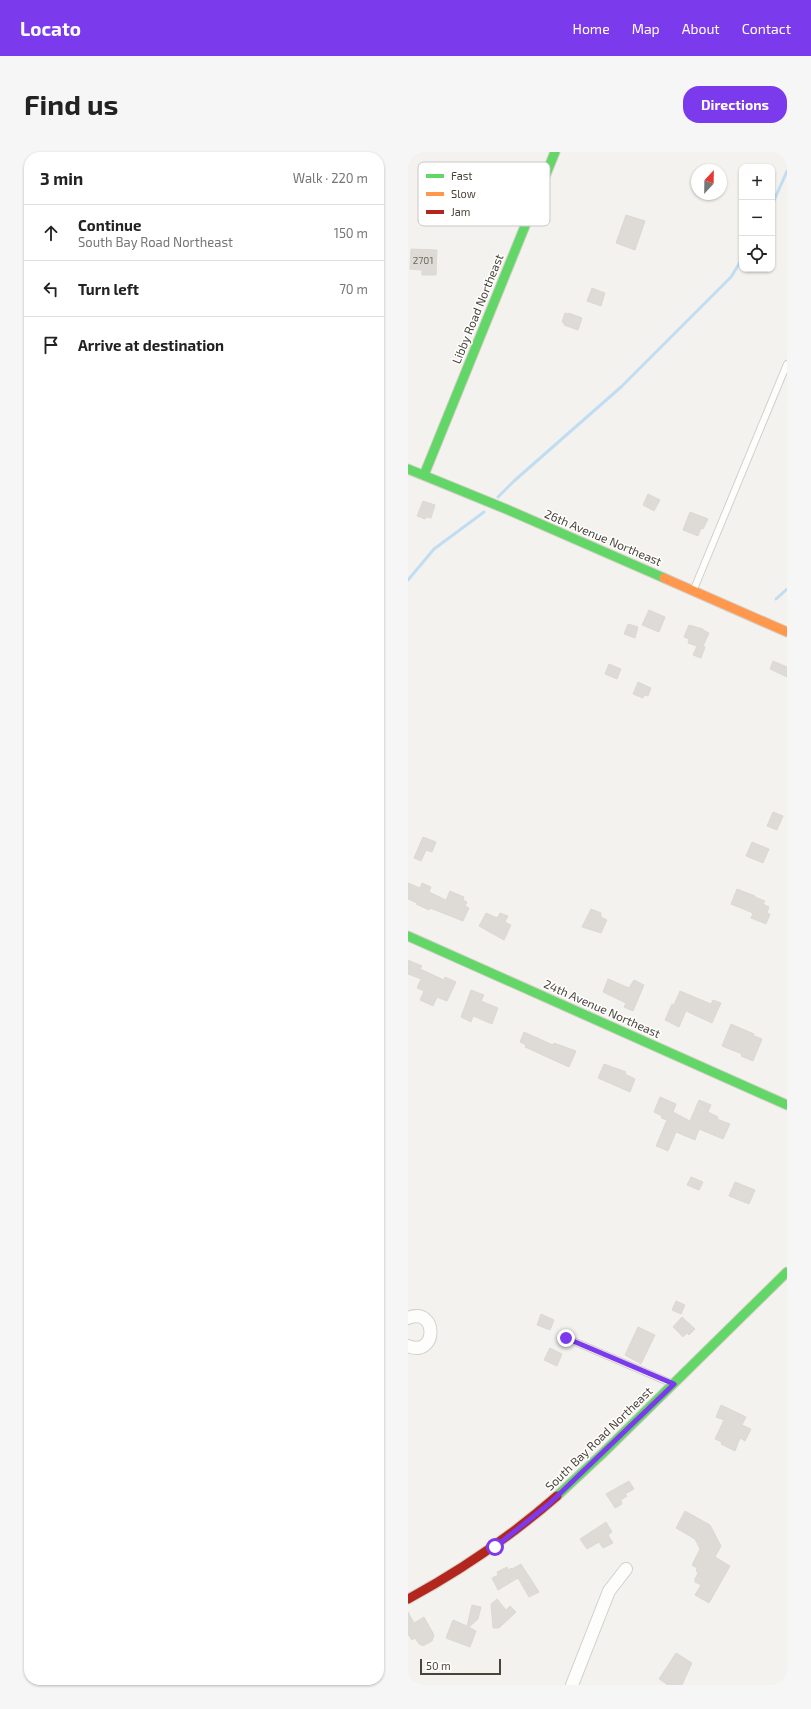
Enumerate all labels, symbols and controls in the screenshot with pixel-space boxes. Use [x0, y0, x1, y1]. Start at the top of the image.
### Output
text: Locato [20, 17, 81, 40]
text: Home [573, 20, 610, 37]
text: Map [632, 20, 660, 37]
text: About [682, 20, 720, 37]
text: Contact [742, 20, 791, 37]
button: Directions [683, 86, 787, 123]
text: Find us [24, 87, 118, 121]
legend [418, 162, 550, 226]
north arrow [691, 164, 727, 200]
map controls [739, 164, 775, 272]
button: + [739, 164, 775, 200]
text: 3 min [40, 168, 83, 188]
text: Fast [451, 169, 473, 182]
text: Walk · 220 m [293, 170, 368, 186]
text: Slow [451, 187, 476, 200]
button: − [739, 200, 775, 236]
text: Jam [451, 205, 470, 218]
text: Continue [78, 216, 141, 234]
icon: ahead [40, 222, 62, 244]
text: 150 m [334, 225, 368, 241]
text: South Bay Road Northeast [78, 234, 233, 250]
button: locate [739, 236, 775, 272]
street label: Libby Road Northeast [449, 251, 506, 366]
house number: 2701 [413, 254, 433, 266]
icon: left [40, 278, 62, 300]
text: Turn left [78, 280, 139, 298]
text: 70 m [339, 281, 368, 297]
icon: arrive [40, 334, 62, 356]
text: Arrive at destination [78, 336, 224, 354]
street label: 26th Avenue Northeast [543, 506, 664, 568]
street label: 24th Avenue Northeast [542, 976, 663, 1040]
route end [557, 1329, 575, 1347]
street label: South Bay Road Northeast [542, 1383, 655, 1493]
route start [486, 1538, 504, 1556]
scale bar [420, 1657, 501, 1676]
text: 50 m [426, 1659, 451, 1672]

